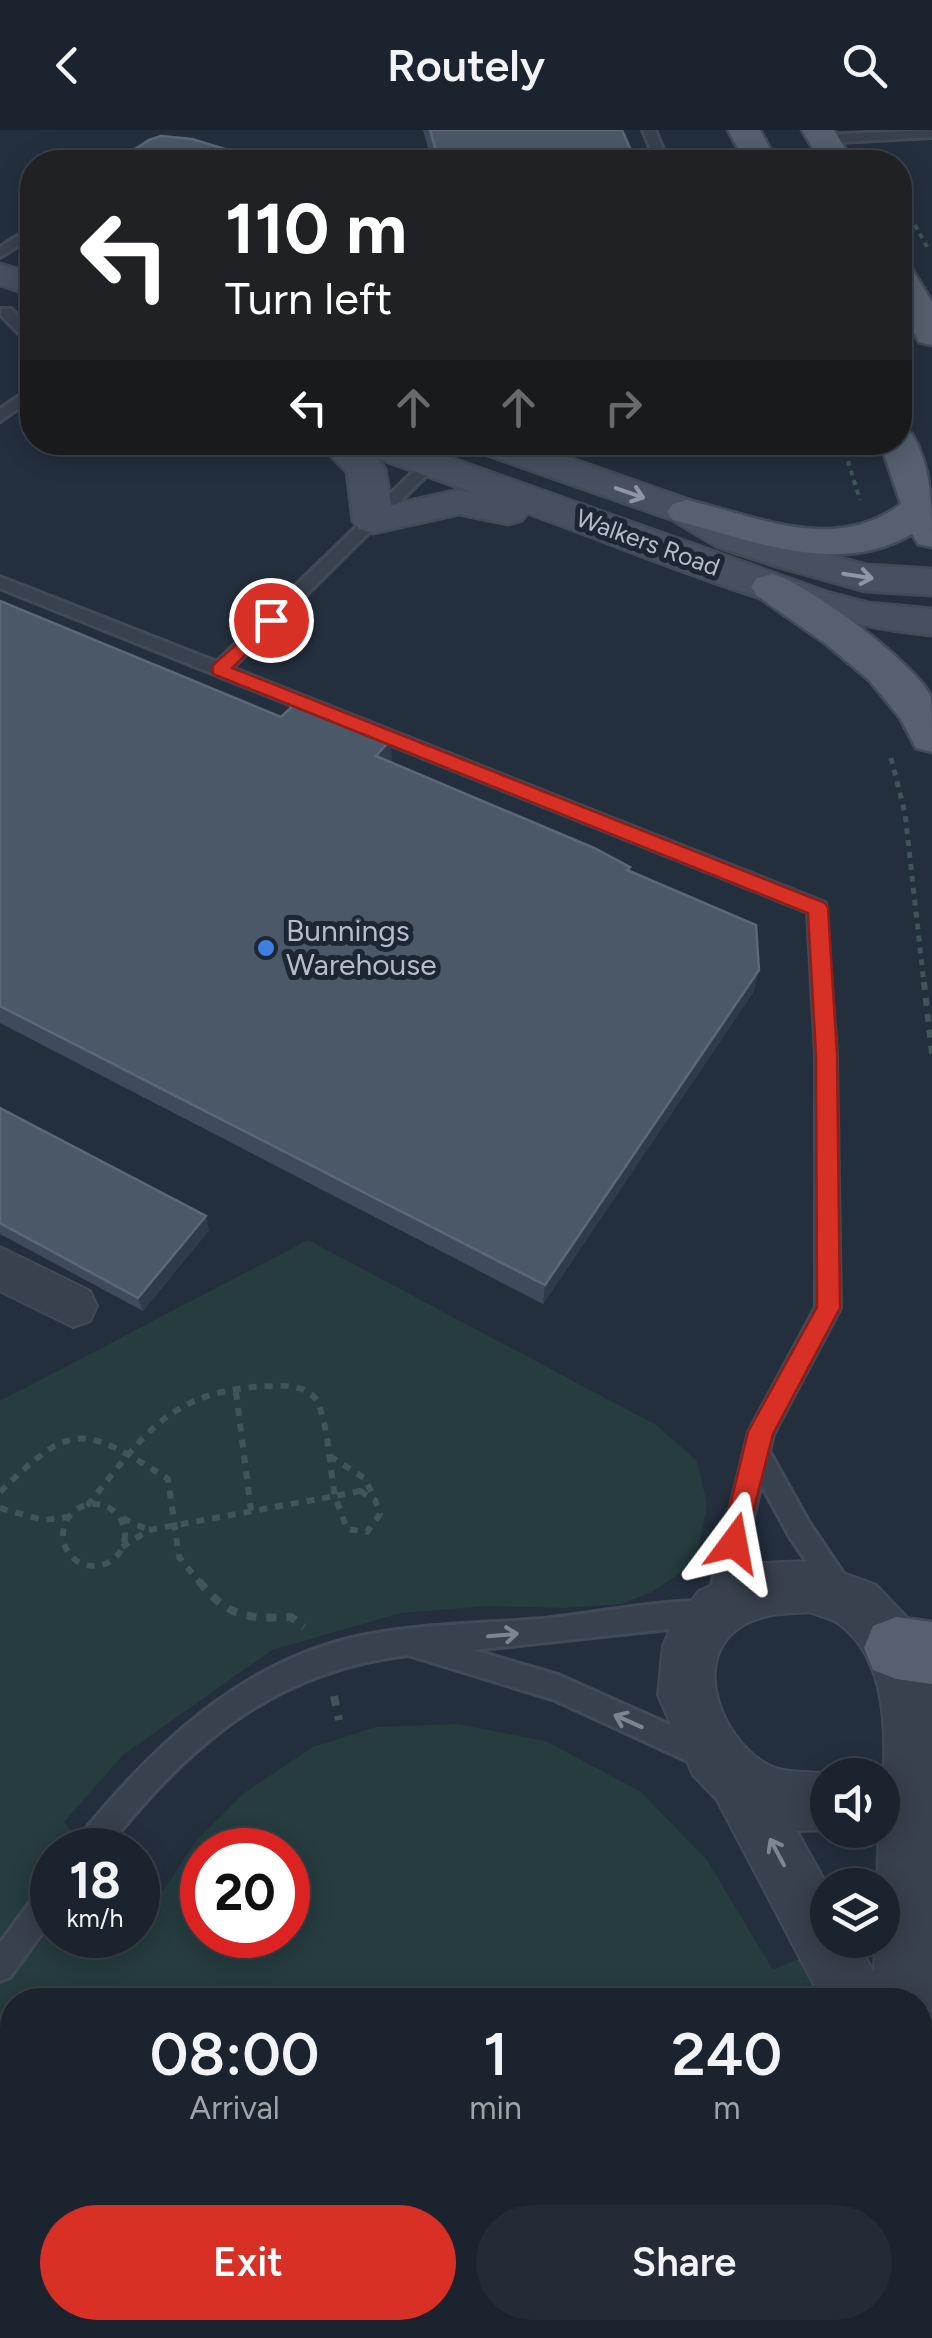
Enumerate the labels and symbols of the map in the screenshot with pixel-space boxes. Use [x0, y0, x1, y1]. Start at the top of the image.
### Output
one-way arrow [614, 485, 646, 503]
street label: Walkers Road [572, 502, 724, 582]
one-way arrow [842, 567, 874, 585]
pin [229, 578, 314, 663]
place label: Bunnings Warehouse [286, 912, 437, 983]
marker: Bunnings Warehouse [255, 937, 277, 959]
position arrow [682, 1491, 786, 1595]
one-way arrow [486, 1625, 518, 1644]
one-way arrow [614, 1710, 644, 1729]
speed limit sign: 20 [180, 1828, 310, 1958]
one-way arrow [766, 1838, 786, 1868]

